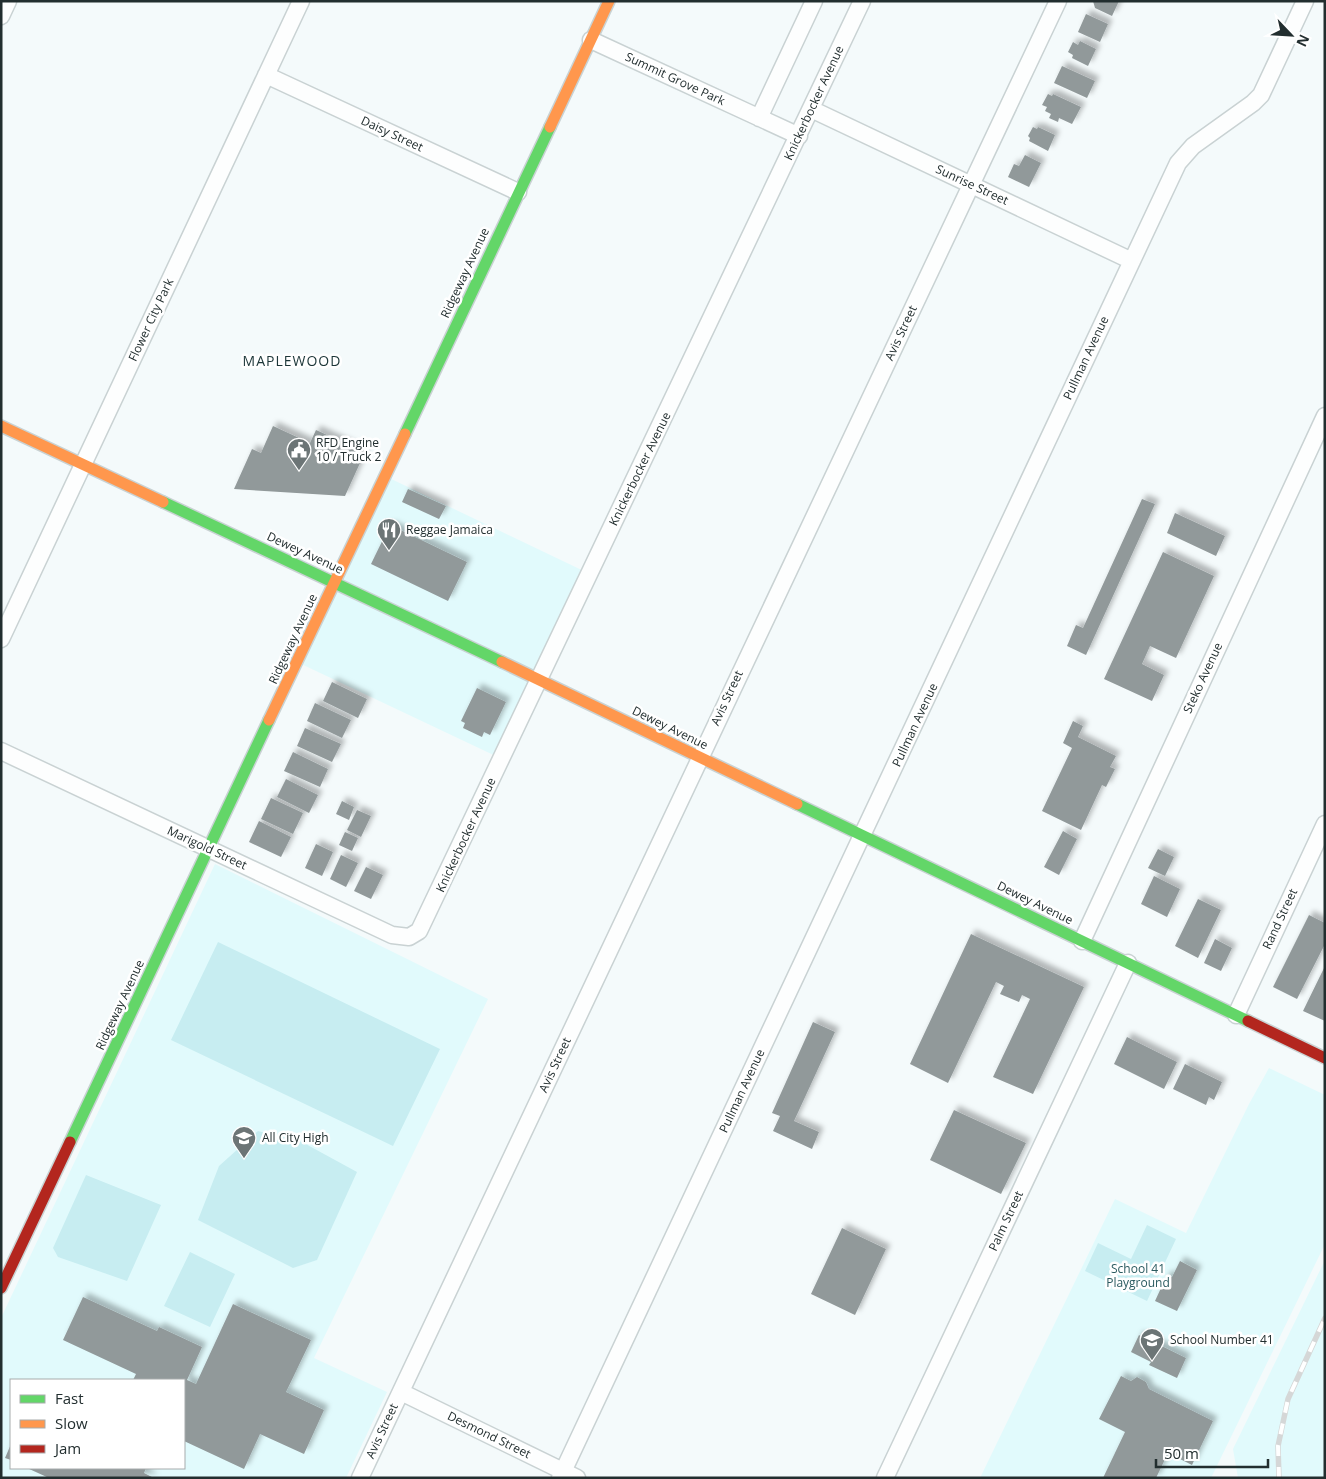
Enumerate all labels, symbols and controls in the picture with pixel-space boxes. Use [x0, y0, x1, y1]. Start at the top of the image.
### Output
north arrow [1266, 10, 1316, 60]
text: N [1292, 32, 1314, 50]
street label: Knickerbocker Avenue [780, 43, 848, 163]
street label: Summit Grove Park [623, 48, 729, 109]
street label: Daisy Street [358, 112, 426, 155]
street label: Sunrise Street [933, 160, 1011, 209]
street label: Ridgeway Avenue [436, 225, 493, 321]
street label: Flower City Park [124, 275, 177, 364]
street label: Avis Street [880, 302, 921, 363]
street label: Pullman Avenue [1059, 313, 1113, 402]
district label: MAPLEWOOD [243, 351, 341, 370]
street label: Knickerbocker Avenue [605, 409, 675, 528]
place label: RFD Engine 10 / Truck 2 [316, 434, 381, 465]
public building icon: RFD Engine 10 / Truck 2 [286, 437, 312, 471]
restaurant icon: Reggae Jamaica [376, 517, 402, 551]
place label: Reggae Jamaica [406, 521, 493, 538]
street label: Dewey Avenue [264, 527, 346, 578]
street label: Ridgeway Avenue [264, 591, 321, 687]
street label: Steko Avenue [1179, 640, 1226, 716]
street label: Avis Street [706, 667, 747, 728]
street label: Pullman Avenue [888, 680, 942, 769]
street label: Dewey Avenue [629, 702, 711, 753]
street label: Knickerbocker Avenue [432, 775, 500, 895]
street label: Marigold Street [165, 822, 250, 873]
street label: Dewey Avenue [994, 877, 1076, 928]
street label: Rand Street [1258, 886, 1301, 952]
street label: Ridgeway Avenue [91, 957, 148, 1053]
street label: Avis Street [534, 1034, 575, 1095]
street label: Pullman Avenue [715, 1046, 769, 1135]
school or university icon: All City High [231, 1125, 257, 1159]
place label: All City High [262, 1129, 329, 1146]
street label: Palm Street [984, 1188, 1027, 1254]
park label: School 41 Playground [1106, 1260, 1170, 1291]
school or university icon: School Number 41 [1139, 1327, 1165, 1361]
place label: School Number 41 [1170, 1331, 1274, 1348]
legend [10, 1379, 185, 1469]
text: Fast [55, 1388, 84, 1408]
street label: Avis Street [361, 1400, 402, 1461]
street label: Desmond Street [445, 1407, 534, 1462]
text: Slow [55, 1413, 88, 1433]
scale bar [1156, 1436, 1268, 1468]
text: Jam [53, 1438, 81, 1458]
text: 50 m [1164, 1443, 1199, 1463]

